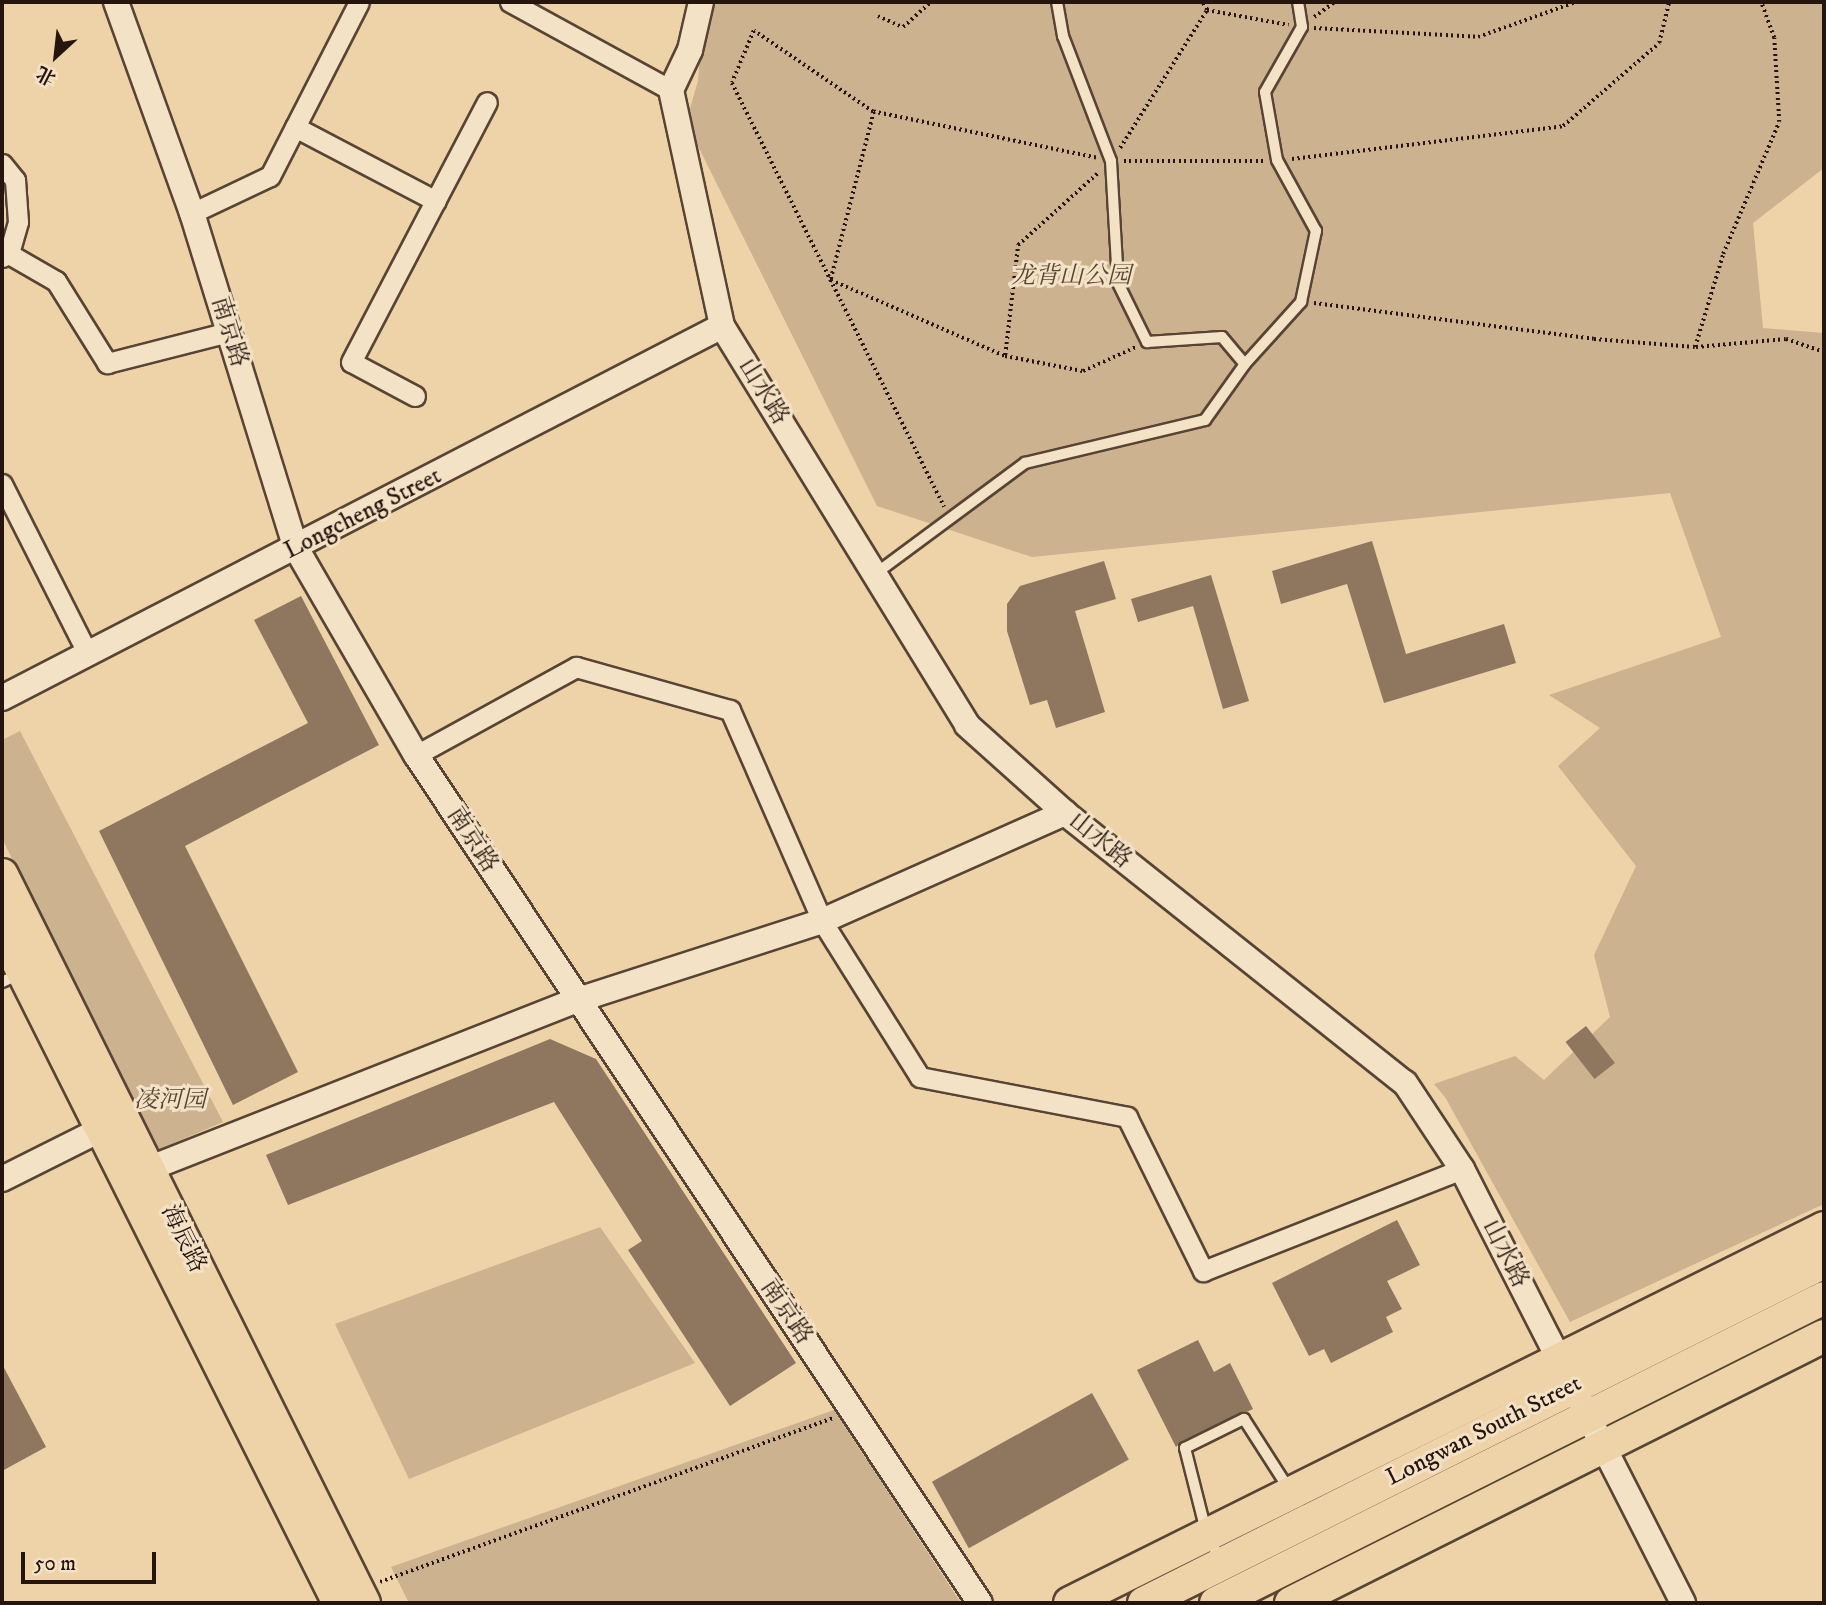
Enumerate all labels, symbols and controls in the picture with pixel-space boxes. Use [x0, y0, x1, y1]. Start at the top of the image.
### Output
north arrow [21, 21, 91, 91]
text: 北 [33, 61, 60, 90]
park label: 龙背山公园 [1011, 263, 1131, 291]
street label: 南京路 [205, 293, 253, 371]
street label: 山水路 [732, 354, 794, 430]
street label: Longcheng Street [280, 462, 446, 566]
street label: 南京路 [440, 802, 504, 878]
street label: 山水路 [1063, 807, 1137, 875]
park label: 凌河园 [134, 1087, 206, 1115]
street label: 海辰路 [154, 1200, 212, 1278]
street label: 山水路 [1476, 1215, 1534, 1293]
street label: 南京路 [754, 1274, 818, 1350]
street label: Longwan South Street [1382, 1369, 1586, 1493]
scale bar [24, 1538, 159, 1582]
text: 50 m [34, 1551, 76, 1577]

